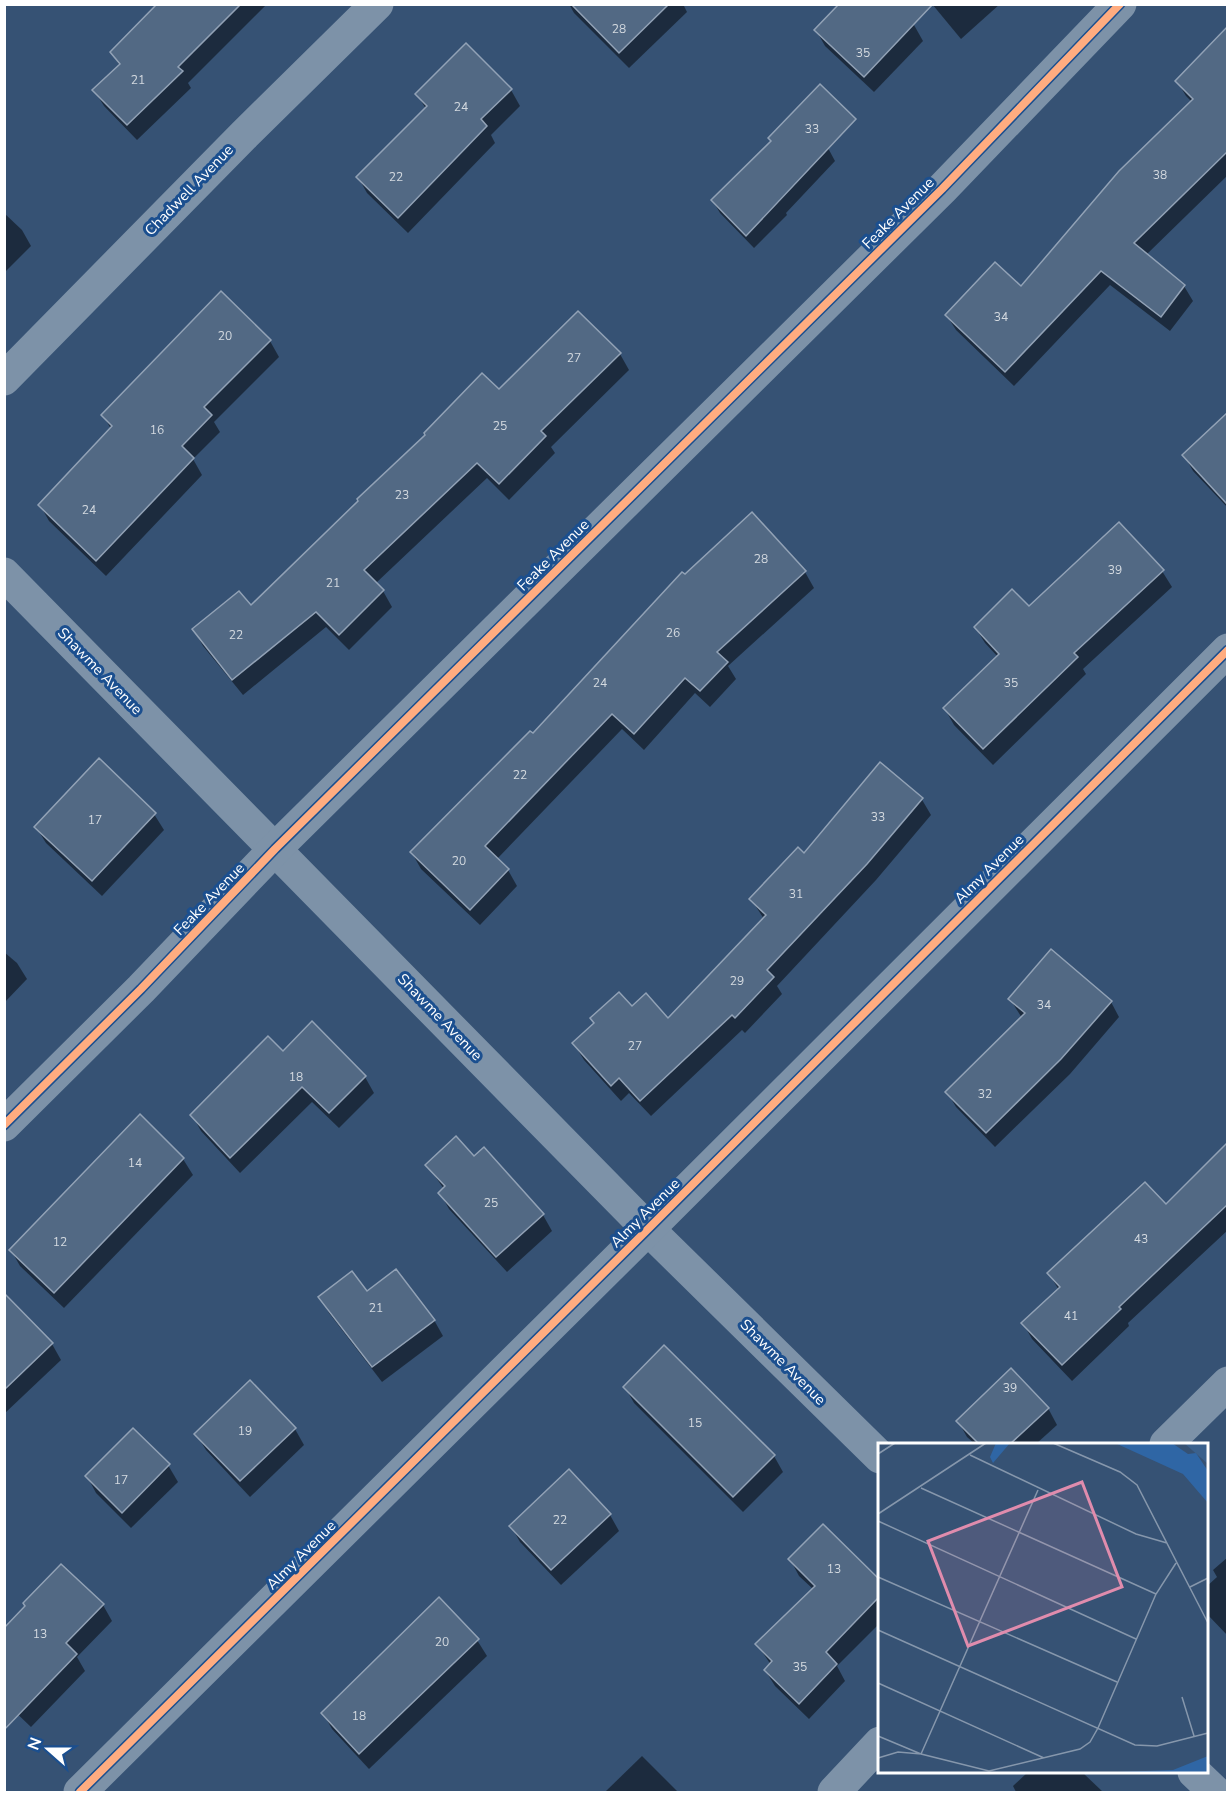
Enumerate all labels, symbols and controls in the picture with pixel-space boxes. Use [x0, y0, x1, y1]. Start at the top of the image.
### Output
house number: 28 [612, 21, 626, 37]
house number: 35 [856, 45, 870, 61]
house number: 21 [131, 72, 145, 88]
house number: 24 [454, 99, 468, 115]
house number: 33 [805, 121, 819, 137]
street label: Chadwell Avenue [140, 140, 238, 240]
house number: 38 [1153, 167, 1167, 183]
house number: 22 [389, 169, 403, 185]
street label: Feake Avenue [858, 173, 938, 253]
house number: 34 [994, 309, 1008, 325]
house number: 20 [218, 328, 232, 344]
house number: 27 [567, 350, 581, 366]
house number: 25 [493, 418, 507, 434]
house number: 16 [150, 422, 164, 438]
house number: 23 [395, 487, 409, 503]
house number: 24 [82, 502, 96, 518]
street label: Feake Avenue [513, 515, 593, 595]
house number: 28 [754, 551, 768, 567]
house number: 39 [1108, 562, 1122, 578]
house number: 21 [326, 575, 340, 591]
street label: Shawme Avenue [53, 623, 147, 719]
house number: 26 [666, 625, 680, 641]
house number: 22 [229, 627, 243, 643]
house number: 24 [593, 675, 607, 691]
house number: 35 [1004, 675, 1018, 691]
house number: 22 [513, 767, 527, 783]
house number: 33 [871, 809, 885, 825]
house number: 17 [88, 812, 102, 828]
street label: Almy Avenue [950, 830, 1028, 908]
house number: 20 [452, 853, 466, 869]
street label: Feake Avenue [169, 858, 249, 940]
house number: 31 [789, 886, 803, 902]
street label: Shawme Avenue [393, 969, 487, 1065]
house number: 29 [730, 973, 744, 989]
house number: 34 [1037, 997, 1051, 1013]
house number: 27 [628, 1038, 642, 1054]
house number: 18 [289, 1069, 303, 1085]
house number: 32 [978, 1086, 992, 1102]
house number: 14 [128, 1155, 142, 1171]
street label: Almy Avenue [606, 1174, 684, 1252]
house number: 25 [484, 1195, 498, 1211]
house number: 43 [1134, 1231, 1148, 1247]
house number: 12 [53, 1234, 67, 1250]
house number: 21 [369, 1300, 383, 1316]
house number: 41 [1064, 1308, 1078, 1324]
street label: Shawme Avenue [736, 1315, 830, 1409]
house number: 39 [1003, 1380, 1017, 1396]
house number: 15 [688, 1415, 702, 1431]
house number: 19 [238, 1423, 252, 1439]
inset map [878, 1443, 1208, 1773]
house number: 17 [114, 1472, 128, 1488]
house number: 22 [553, 1512, 567, 1528]
street label: Almy Avenue [262, 1516, 340, 1594]
house number: 13 [827, 1561, 841, 1577]
house number: 13 [33, 1626, 47, 1642]
house number: 20 [435, 1634, 449, 1650]
house number: 35 [793, 1659, 807, 1675]
house number: 18 [352, 1708, 366, 1724]
north arrow [18, 1719, 78, 1779]
text: N [23, 1734, 47, 1754]

